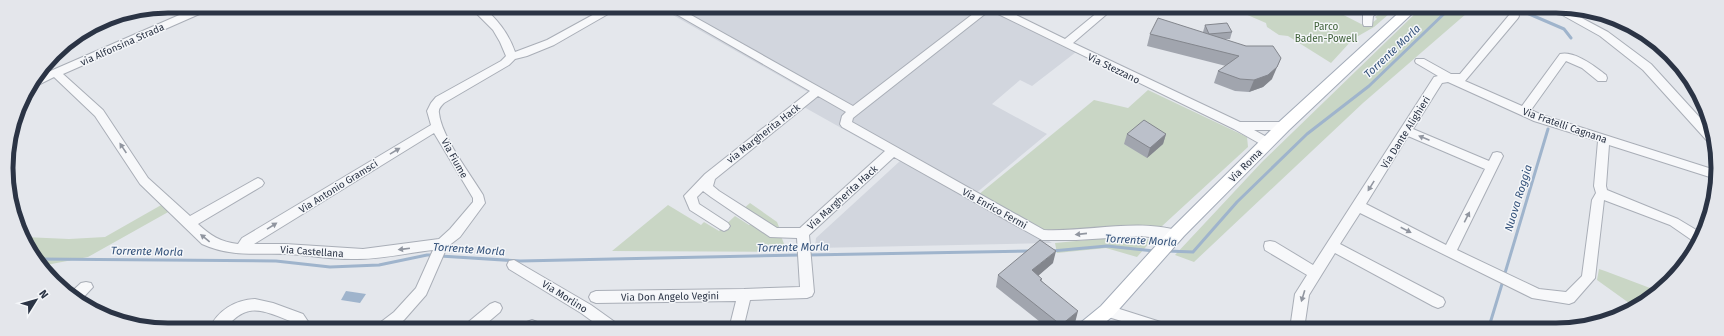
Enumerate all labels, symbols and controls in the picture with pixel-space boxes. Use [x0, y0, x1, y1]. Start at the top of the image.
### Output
street label: via Alfonsina Strada [79, 21, 166, 69]
park label: Parco Baden-Powell [1295, 21, 1357, 45]
water label: Torrente Morla [1362, 22, 1423, 81]
street label: Via Stezzano [1086, 51, 1142, 87]
street label: Via Dante Alighieri [1379, 94, 1433, 171]
street label: via Margherita Hack [725, 101, 803, 166]
street label: Via Fratelli Cagnana [1521, 106, 1609, 146]
one-way arrow [1418, 135, 1430, 141]
street label: Via Fiume [438, 136, 470, 181]
one-way arrow [119, 143, 127, 153]
one-way arrow [389, 147, 401, 154]
street label: Via Roma [1227, 147, 1265, 185]
street label: Via Antonio Gramsci [297, 158, 380, 216]
street label: Via Margherita Hack [805, 162, 881, 232]
water label: Nuova Roggia [1502, 163, 1535, 233]
one-way arrow [1367, 181, 1375, 191]
street label: Via Enrico Fermi [960, 186, 1029, 232]
one-way arrow [1464, 212, 1470, 223]
one-way arrow [267, 222, 277, 230]
one-way arrow [1400, 227, 1411, 233]
one-way arrow [1075, 231, 1087, 237]
water label: Torrente Morla [1105, 232, 1177, 249]
one-way arrow [200, 233, 210, 242]
water label: Torrente Morla [433, 240, 505, 258]
water label: Torrente Morla [757, 240, 829, 255]
water label: Torrente Morla [111, 244, 183, 259]
street label: Via Castellana [280, 244, 344, 260]
one-way arrow [398, 245, 410, 252]
street label: Via Morlino [539, 278, 590, 316]
north arrow [16, 280, 56, 320]
text: N [36, 287, 51, 301]
street label: Via Don Angelo Vegini [621, 290, 719, 304]
one-way arrow [1300, 291, 1306, 303]

